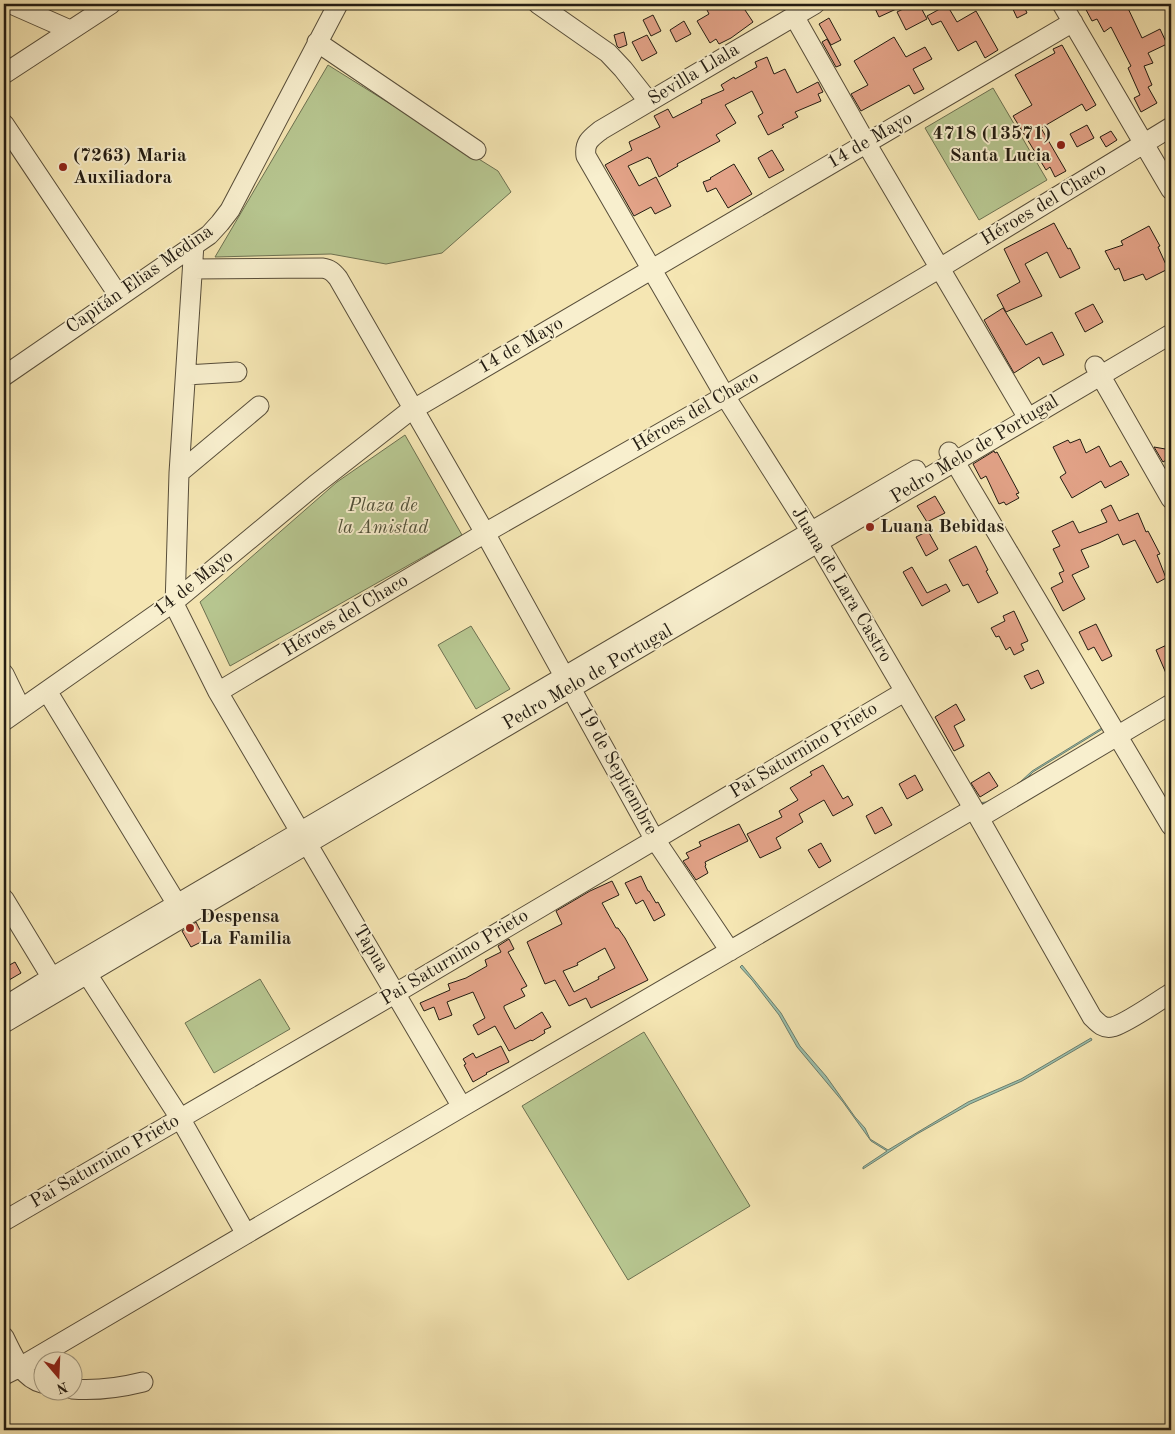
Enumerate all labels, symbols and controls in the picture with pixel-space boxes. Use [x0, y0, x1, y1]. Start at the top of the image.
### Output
street label: Sevilla Llala [645, 40, 743, 110]
street label: 14 de Mayo [824, 109, 916, 173]
place label: 4718 (13571) Santa Lucia [932, 125, 1051, 166]
marker: 4718 (13571) Santa Lucia [1055, 139, 1067, 151]
place label: (7263) Maria Auxiliadora [73, 147, 187, 188]
street label: Héroes del Chaco [978, 160, 1110, 250]
marker: (7263) Maria Auxiliadora [57, 161, 69, 173]
street label: Capitán Elias Medina [63, 222, 217, 338]
street label: 14 de Mayo [475, 314, 567, 378]
street label: Héroes del Chaco [630, 368, 762, 456]
street label: Pedro Melo de Portugal [888, 392, 1062, 508]
park label: Plaza de la Amistad [338, 497, 429, 538]
street label: Juana de Lara Castro [787, 504, 895, 666]
place label: Luana Bebidas [880, 518, 1005, 537]
marker: Luana Bebidas [864, 521, 876, 533]
street label: 14 de Mayo [151, 547, 237, 621]
street label: Héroes del Chaco [280, 571, 412, 661]
street label: Pedro Melo de Portugal [500, 622, 676, 734]
street label: Pai Saturnino Prieto [727, 699, 881, 803]
street label: 19 de Septiembre [574, 704, 660, 838]
street label: Pai Saturnino Prieto [378, 906, 532, 1010]
place label: Despensa La Familia [200, 908, 292, 949]
marker: Despensa La Familia [184, 922, 196, 934]
street label: Tapua [349, 922, 392, 976]
street label: Pai Saturnino Prieto [27, 1112, 183, 1212]
north arrow [32, 1352, 82, 1402]
text: N [54, 1379, 69, 1396]

